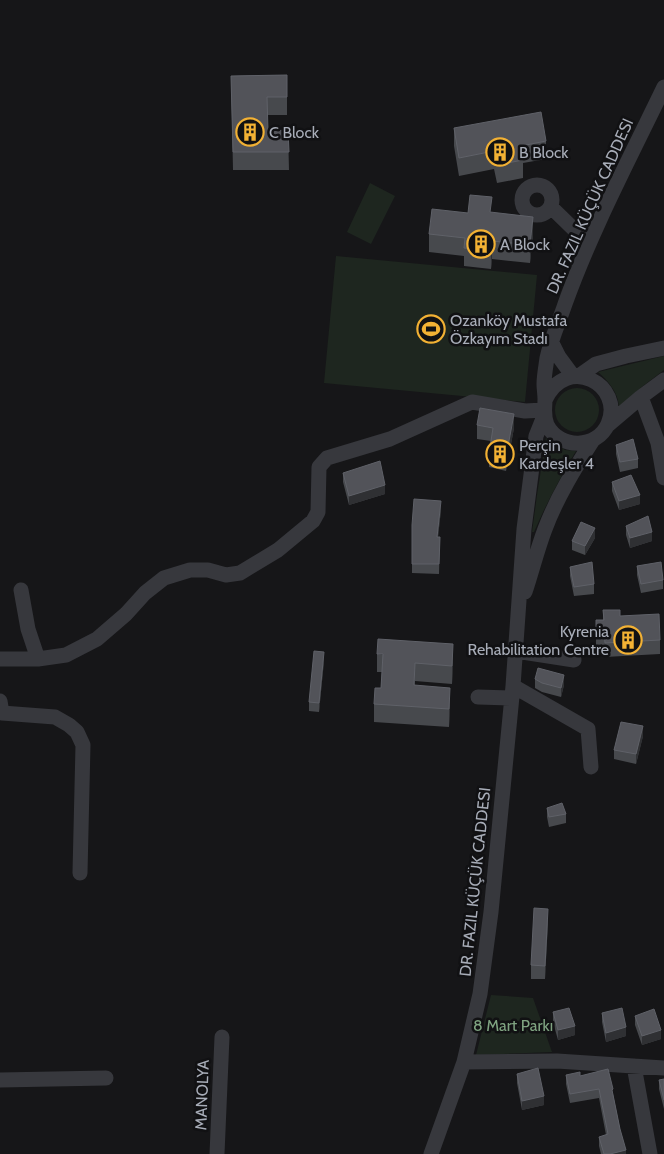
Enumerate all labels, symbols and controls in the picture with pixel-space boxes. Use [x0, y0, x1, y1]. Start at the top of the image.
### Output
street label: DR. FAZIL KÜÇÜK CADDESI [543, 115, 637, 297]
building icon: C Block [235, 117, 265, 147]
place label: C Block [269, 123, 320, 142]
building icon: B Block [485, 137, 515, 167]
place label: B Block [519, 143, 569, 162]
building icon: A Block [466, 229, 496, 259]
place label: A Block [500, 235, 551, 254]
place label: Ozanköy Mustafa Özkayım Stadı [450, 311, 568, 348]
sports icon: Ozanköy Mustafa Özkayım Stadı [416, 314, 446, 344]
place label: Perçin Kardeşler 4 [519, 436, 594, 473]
building icon: Perçin Kardeşler 4 [485, 439, 515, 469]
place label: Kyrenia Rehabilitation Centre [468, 622, 609, 659]
building icon: Kyrenia Rehabilitation Centre [613, 625, 643, 655]
street label: DR. FAZIL KÜÇÜK CADDESI [456, 786, 494, 978]
park label: 8 Mart Parkı [473, 1016, 553, 1035]
street label: MANOLYA [191, 1059, 213, 1131]

